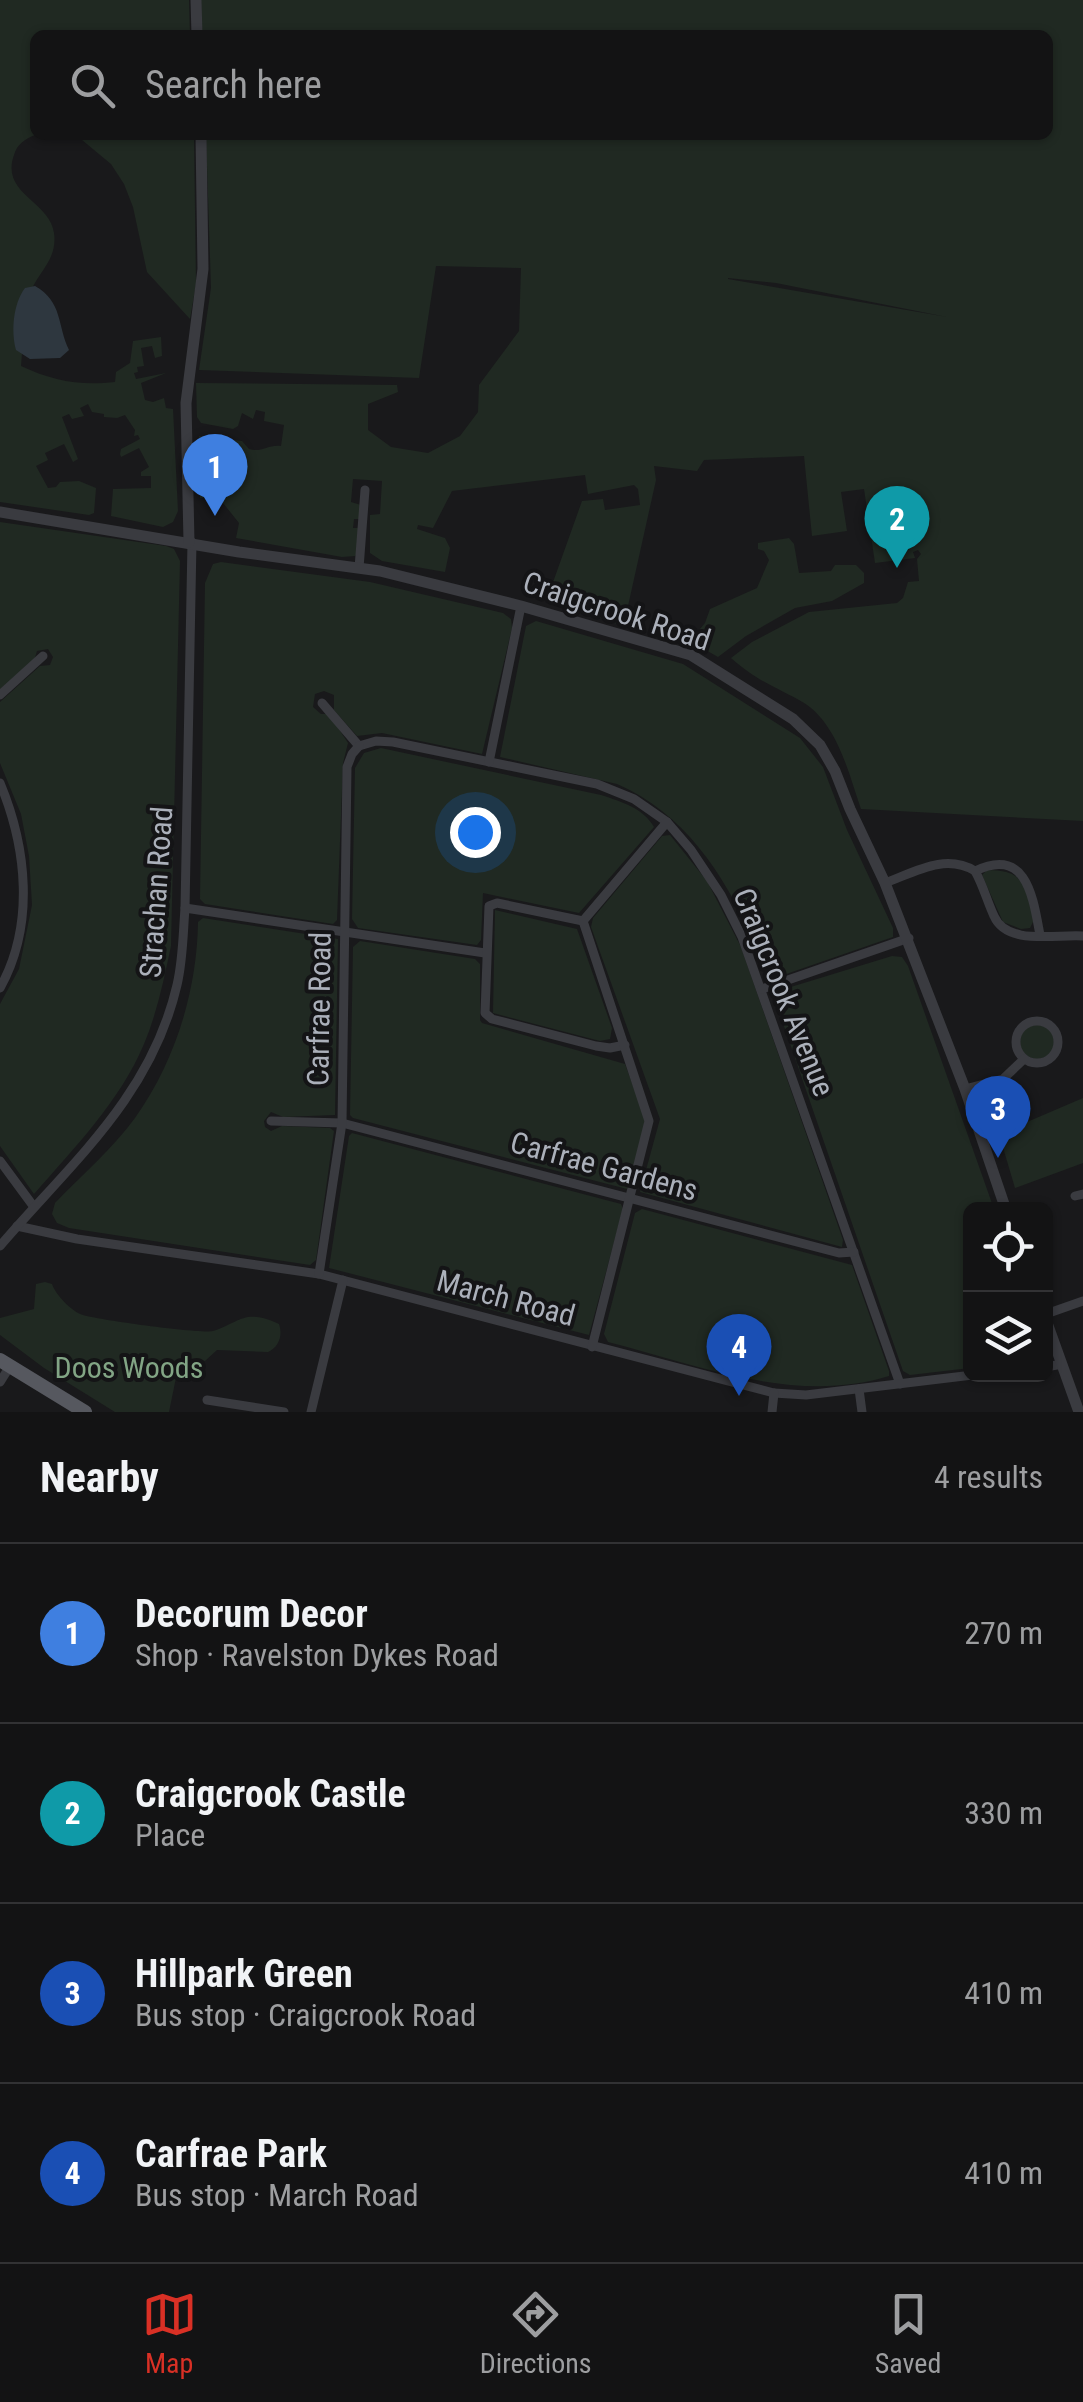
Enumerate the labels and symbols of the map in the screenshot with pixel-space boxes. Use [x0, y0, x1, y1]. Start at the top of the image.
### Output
pin: 1 [182, 434, 248, 516]
pin: 2 [864, 486, 930, 568]
street label: Craigcrook Road [519, 564, 715, 658]
street label: Strachan Road [133, 805, 179, 979]
your location [450, 807, 501, 858]
street label: Craigcrook Avenue [726, 883, 842, 1101]
street label: Carfrae Road [300, 932, 338, 1086]
pin: 3 [966, 1076, 1030, 1158]
street label: Carfrae Gardens [507, 1124, 701, 1208]
street label: March Road [433, 1263, 579, 1333]
pin: 4 [706, 1314, 772, 1396]
park label: Doos Woods [55, 1350, 203, 1385]

